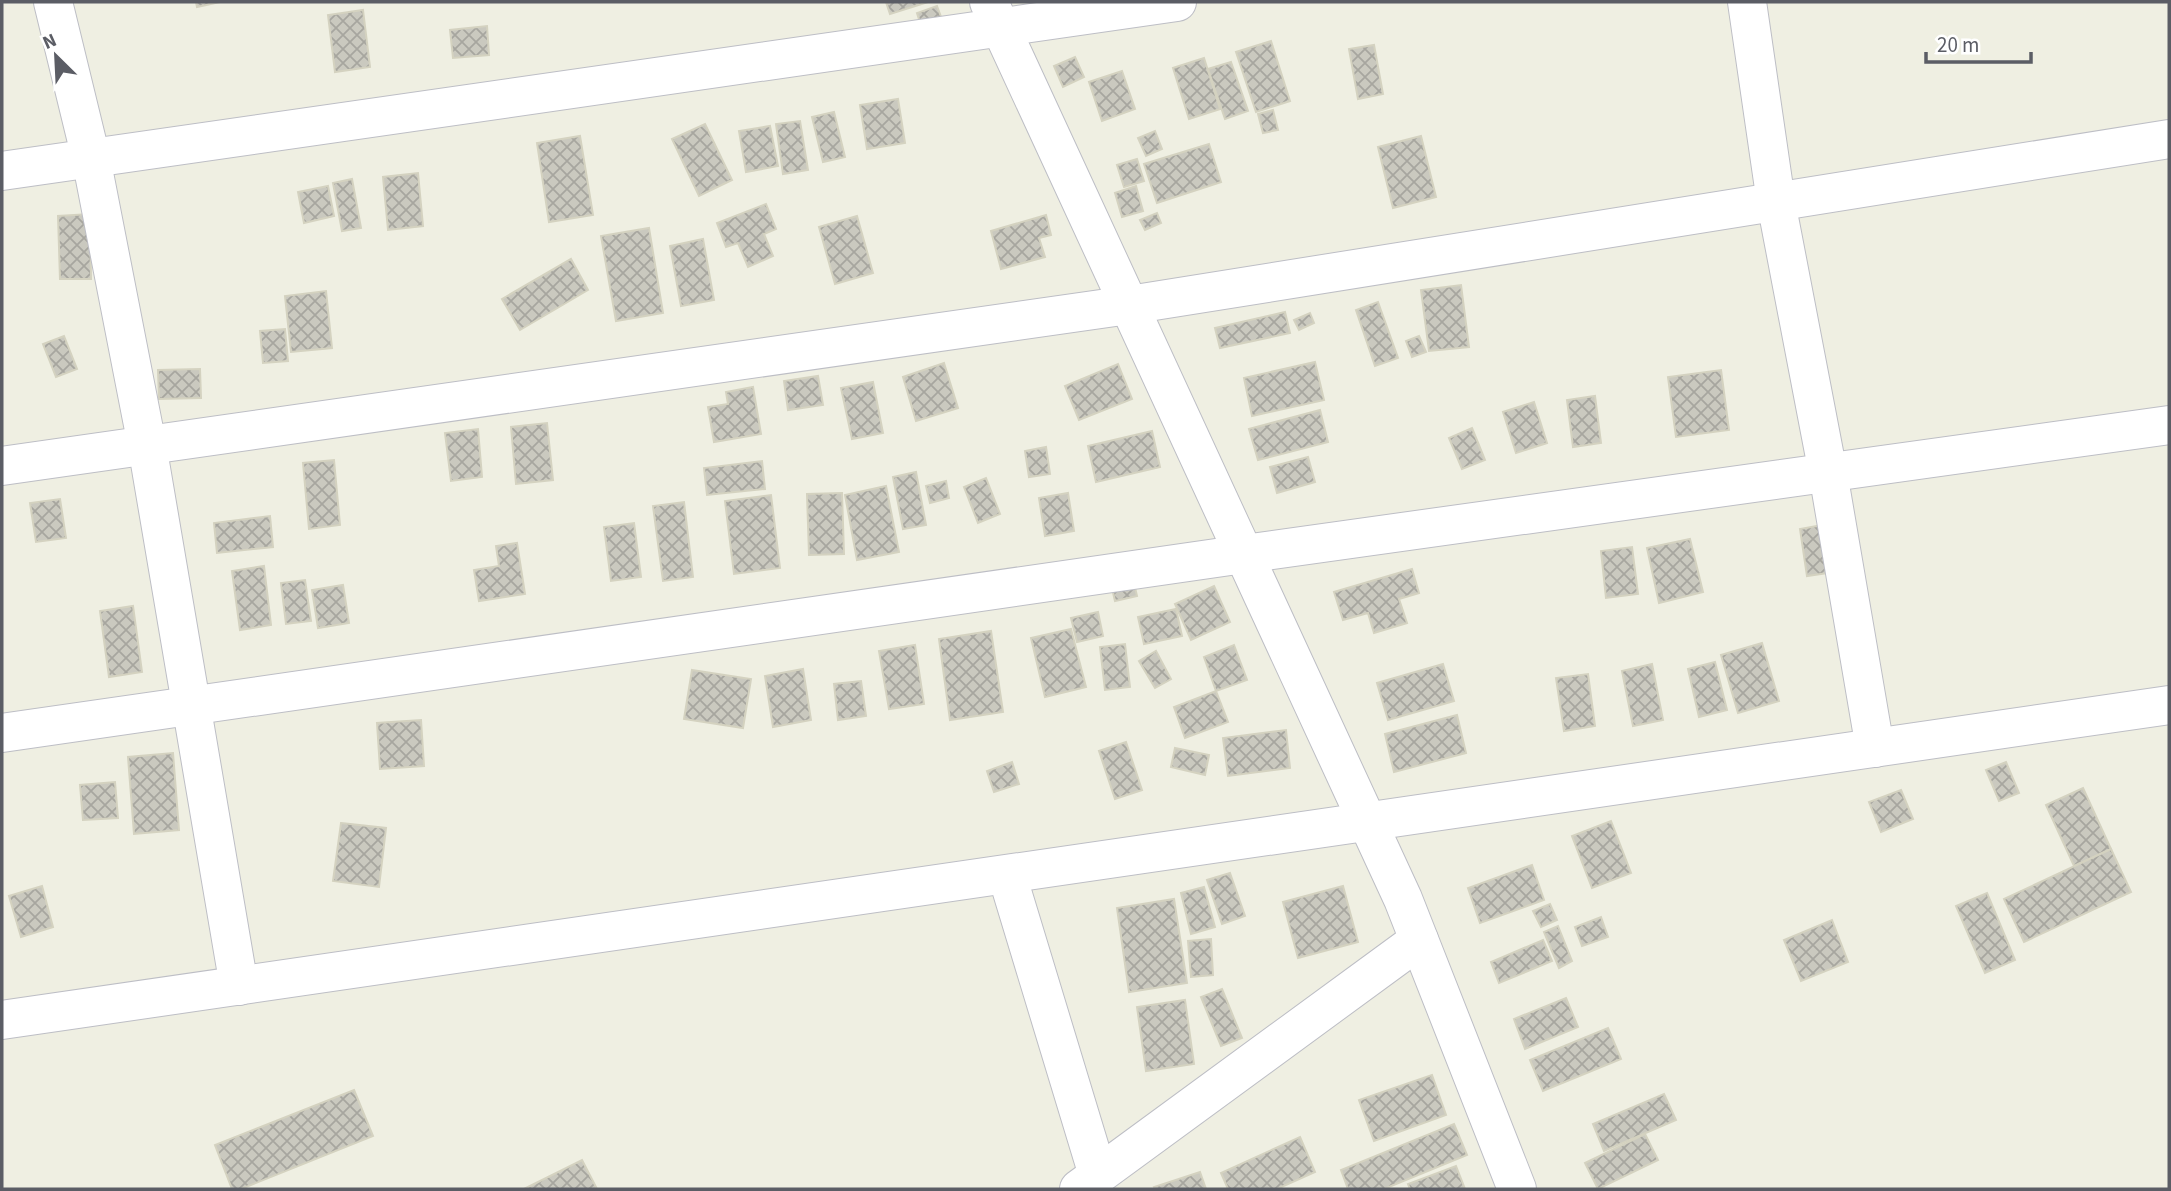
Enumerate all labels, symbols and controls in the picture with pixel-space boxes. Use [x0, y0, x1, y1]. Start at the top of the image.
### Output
north arrow [21, 21, 91, 91]
scale bar [1926, 21, 2031, 65]
text: N [38, 27, 61, 57]
text: 20 m [1937, 30, 1979, 60]

